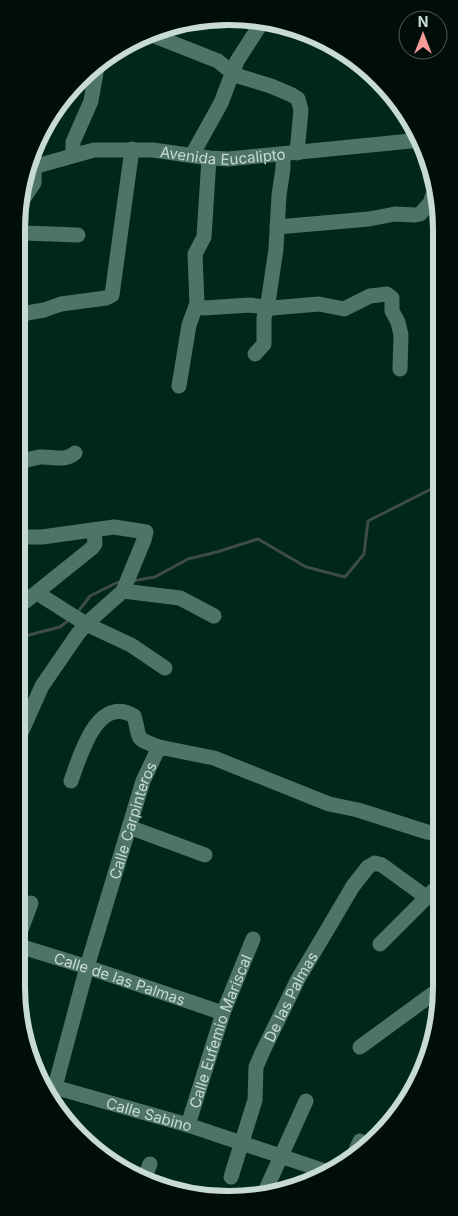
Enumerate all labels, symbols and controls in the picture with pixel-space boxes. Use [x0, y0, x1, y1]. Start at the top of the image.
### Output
north arrow [398, 10, 448, 60]
text: N [418, 13, 428, 30]
street label: Avenida Eucalipto [159, 142, 286, 169]
street label: Calle Carpinteros [104, 758, 160, 881]
street label: Calle de las Palmas [52, 948, 188, 1009]
street label: De las Palmas [259, 948, 322, 1045]
street label: Calle Eufemio Mariscal [184, 952, 255, 1111]
street label: Calle Sabino [104, 1093, 194, 1135]

